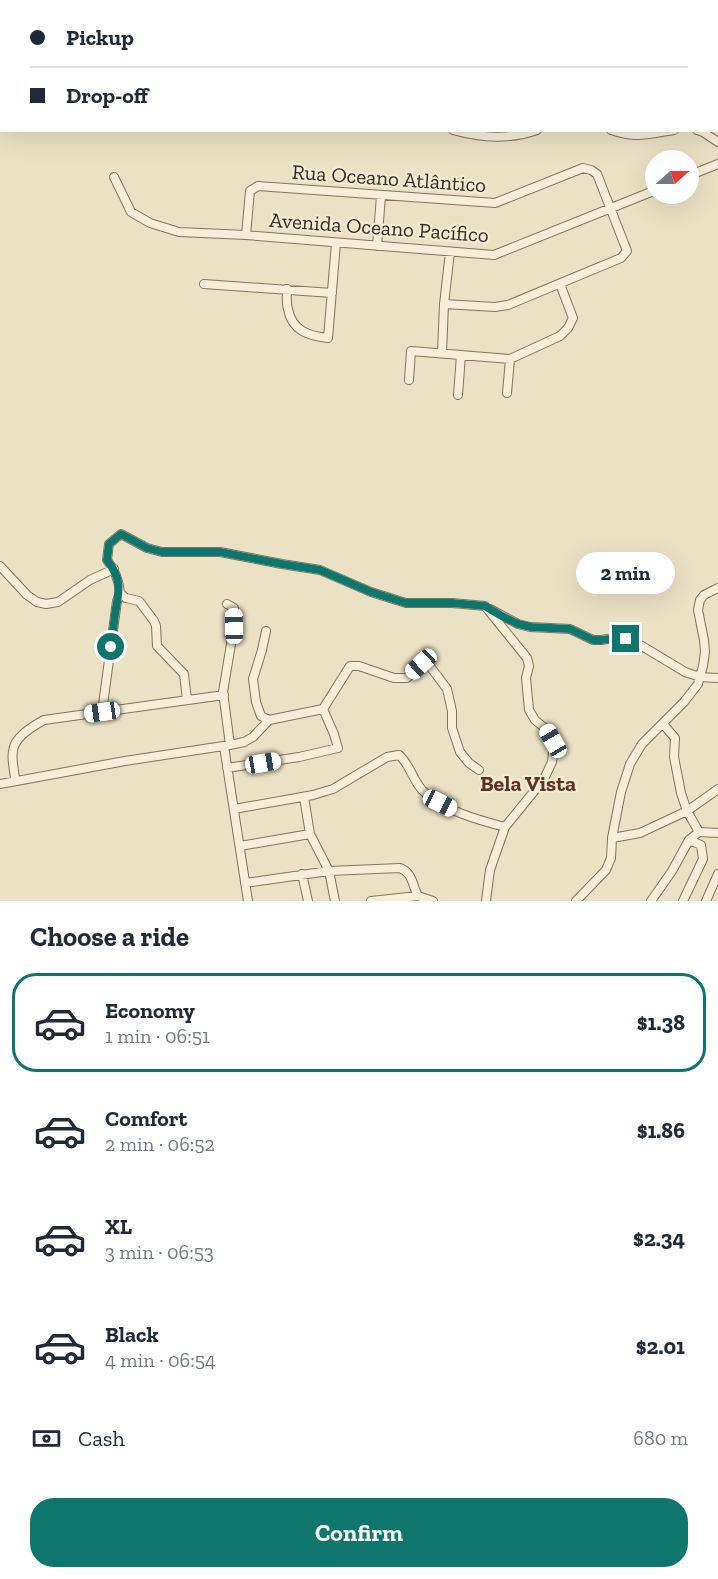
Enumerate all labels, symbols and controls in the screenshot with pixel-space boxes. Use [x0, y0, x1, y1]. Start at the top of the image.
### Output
text: Pickup [66, 24, 134, 51]
text: Drop-off [66, 82, 148, 109]
north arrow [645, 150, 699, 204]
map controls [645, 150, 699, 204]
street label: Rua Oceano Atlântico [291, 159, 487, 197]
street label: Avenida Oceano Pacífico [268, 207, 490, 247]
callout: 2 min [576, 552, 676, 594]
text: 2 min [601, 561, 650, 585]
car [225, 608, 243, 644]
route end [612, 625, 639, 652]
route start [97, 633, 124, 660]
car [402, 645, 440, 683]
car [83, 701, 121, 723]
car [536, 721, 570, 761]
car [244, 751, 282, 775]
district label: Bela Vista [480, 770, 576, 797]
car [420, 787, 460, 819]
text: Choose a ride [30, 921, 189, 953]
icon: car [33, 996, 87, 1050]
text: Economy [105, 997, 195, 1024]
text: $1.38 [637, 1009, 685, 1036]
text: 1 min · 06:51 [105, 1024, 210, 1048]
icon: car [33, 1104, 87, 1158]
text: Comfort [105, 1105, 187, 1132]
text: $1.86 [637, 1117, 685, 1144]
text: 2 min · 06:52 [105, 1132, 215, 1156]
icon: car [33, 1212, 87, 1266]
text: XL [105, 1213, 132, 1240]
text: $2.34 [633, 1225, 685, 1252]
text: 3 min · 06:53 [105, 1240, 214, 1264]
icon: car [33, 1320, 87, 1374]
text: Black [105, 1321, 159, 1348]
text: $2.01 [636, 1333, 685, 1360]
text: 4 min · 06:54 [105, 1348, 216, 1372]
icon: cash [30, 1422, 63, 1455]
text: Cash [78, 1425, 125, 1452]
text: 680 m [633, 1426, 688, 1450]
button: Confirm [30, 1498, 688, 1567]

